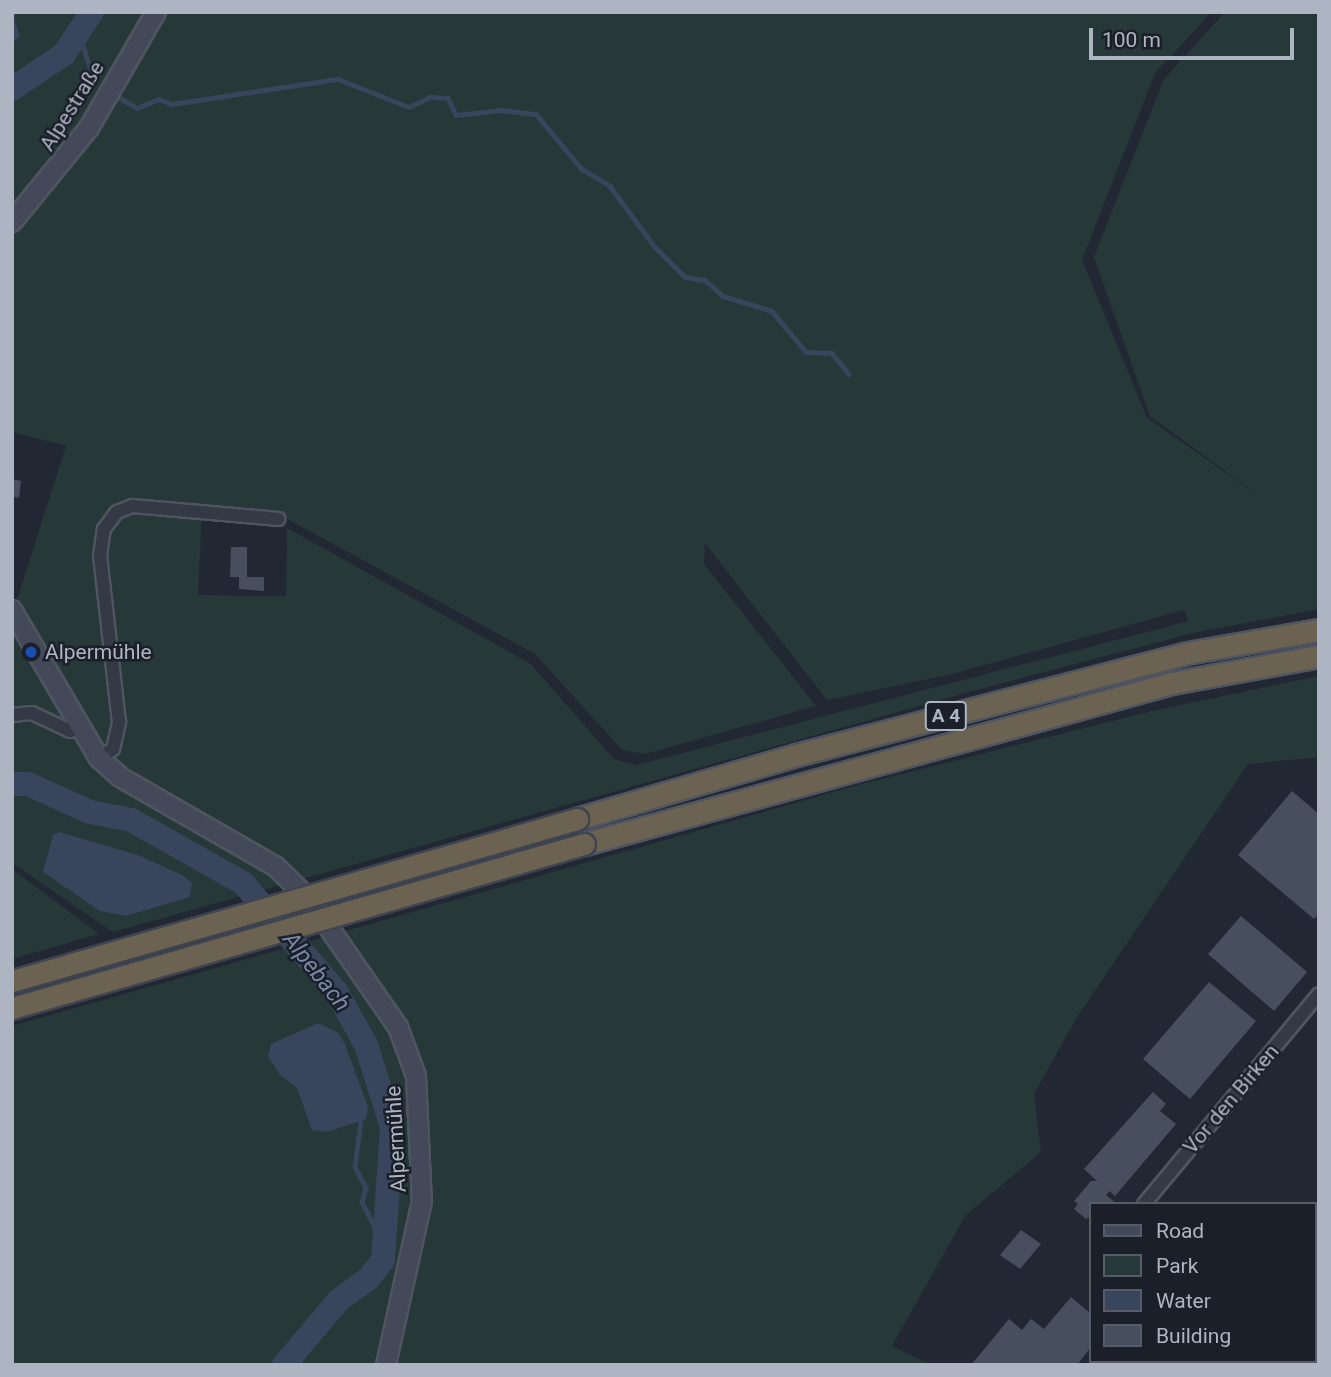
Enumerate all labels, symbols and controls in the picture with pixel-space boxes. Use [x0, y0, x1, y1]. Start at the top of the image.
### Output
scale bar [1093, 14, 1298, 58]
text: 100 m [1102, 28, 1161, 52]
street label: Alpestraße [35, 56, 109, 156]
place label: Alpermühle [45, 639, 152, 665]
marker: Alpermühle [23, 644, 39, 660]
road number: A 4 [923, 701, 969, 732]
water label: Alpebach [277, 927, 355, 1017]
street label: Vor den Birken [1178, 1039, 1284, 1159]
street label: Alpermühle [381, 1085, 411, 1193]
legend [1090, 1202, 1317, 1363]
text: Road [1156, 1219, 1204, 1243]
text: Park [1156, 1254, 1198, 1278]
text: Water [1156, 1289, 1211, 1313]
text: Building [1156, 1324, 1231, 1348]

